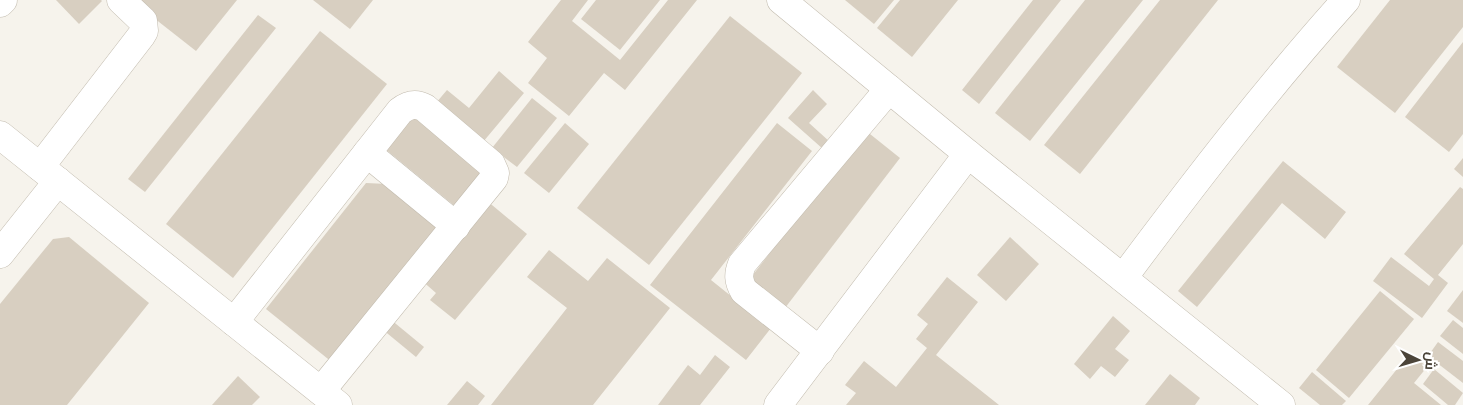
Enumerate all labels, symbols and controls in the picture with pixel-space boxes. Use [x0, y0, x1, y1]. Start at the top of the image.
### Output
north arrow [1393, 335, 1443, 385]
text: ش [1421, 351, 1441, 371]

